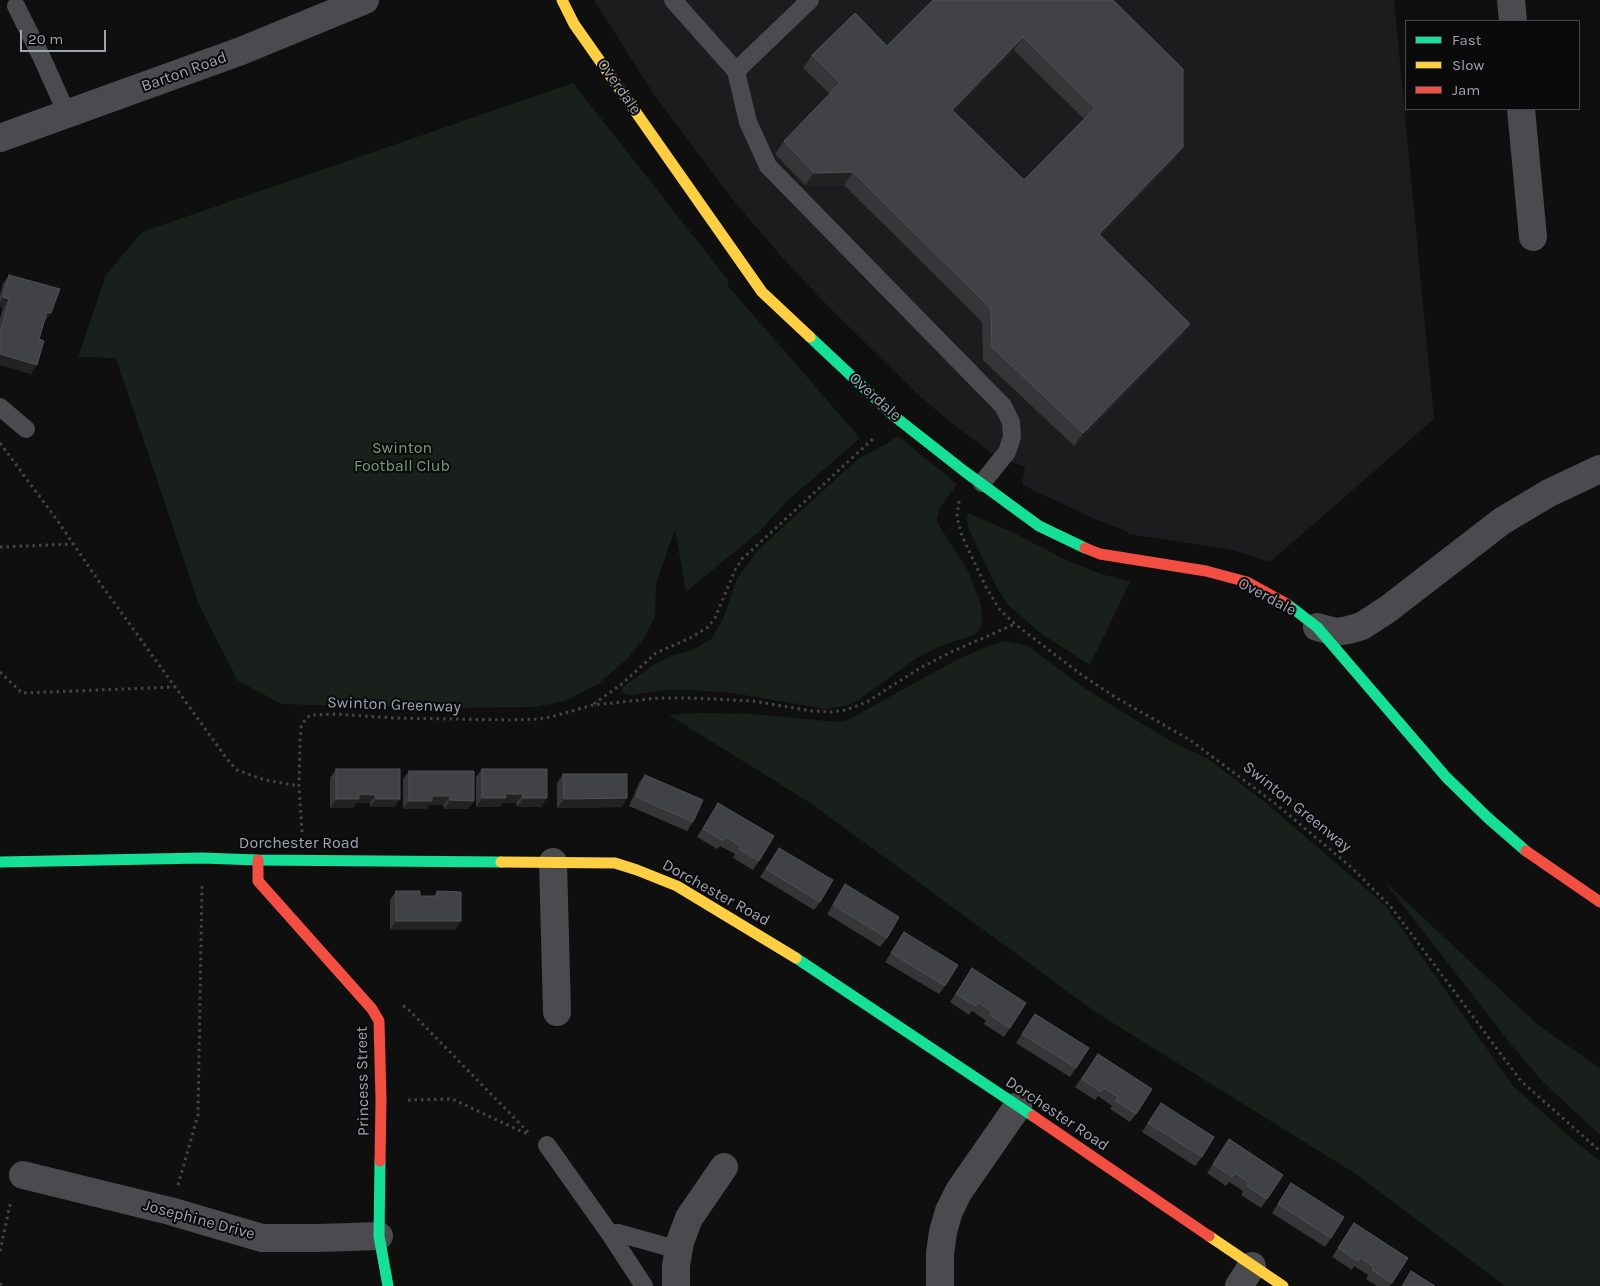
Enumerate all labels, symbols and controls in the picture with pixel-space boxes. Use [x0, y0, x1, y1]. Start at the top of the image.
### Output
scale bar [22, 20, 109, 52]
legend [1405, 20, 1580, 110]
text: 20 m [28, 30, 63, 48]
text: Fast [1452, 31, 1481, 49]
street label: Barton Road [139, 48, 229, 96]
street label: Overdale [593, 56, 645, 118]
text: Slow [1452, 56, 1484, 74]
text: Jam [1452, 81, 1480, 99]
street label: Overdale [845, 369, 905, 425]
park label: Swinton Football Club [354, 438, 450, 476]
street label: Overdale [1235, 574, 1299, 620]
street label: Swinton Greenway [327, 693, 461, 717]
street label: Swinton Greenway [1239, 757, 1355, 857]
street label: Dorchester Road [239, 833, 359, 853]
street label: Dorchester Road [659, 855, 773, 931]
street label: Princess Street [352, 1026, 374, 1136]
street label: Dorchester Road [1002, 1072, 1112, 1156]
street label: Josephine Drive [141, 1196, 257, 1244]

